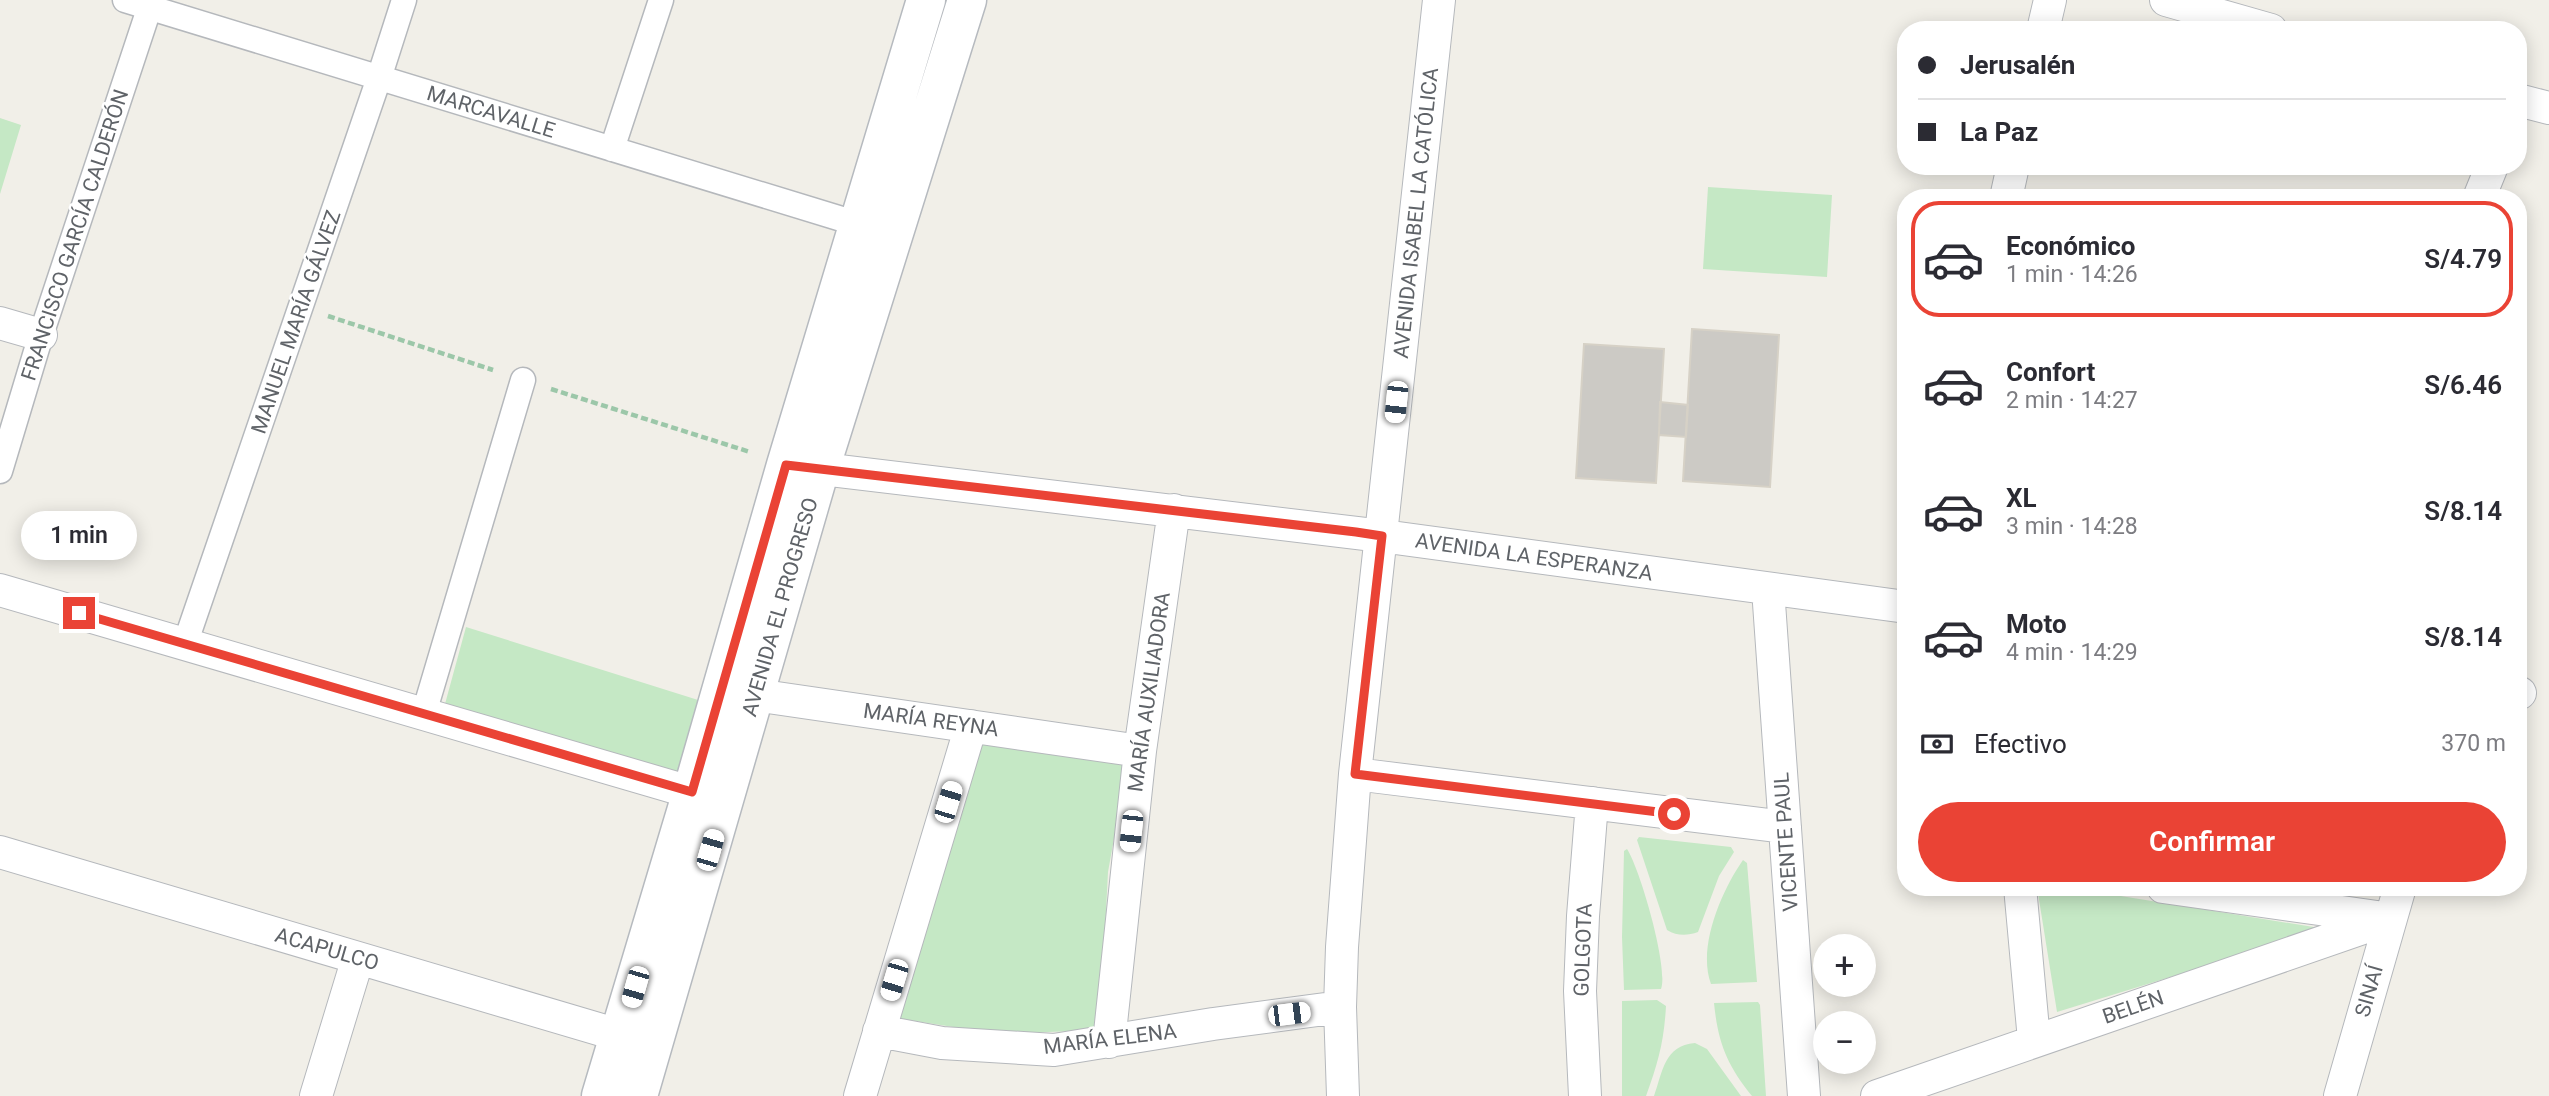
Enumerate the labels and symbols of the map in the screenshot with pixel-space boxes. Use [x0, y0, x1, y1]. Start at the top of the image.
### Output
street label: AVENIDA ISABEL LA CATÓLICA [1389, 66, 1443, 360]
street label: MARCAVALLE [424, 81, 558, 143]
street label: FRANCISCO GARCÍA CALDERÓN [17, 86, 133, 384]
street label: MANUEL MARÍA GÁLVEZ [246, 207, 346, 437]
car [1384, 380, 1409, 424]
street label: AVENIDA EL PROGRESO [737, 495, 823, 719]
callout: 1 min [21, 512, 137, 560]
street label: AVENIDA LA ESPERANZA [1414, 528, 1654, 586]
street label: MARÍA AUXILIADORA [1123, 590, 1175, 794]
route end [63, 597, 95, 629]
street label: MARÍA REYNA [862, 699, 1000, 741]
street label: VICENTE PAUL [1769, 772, 1803, 912]
car [932, 779, 965, 825]
route start [1658, 798, 1690, 830]
car [1119, 809, 1144, 853]
car [695, 827, 726, 873]
street label: GOLGOTA [1569, 903, 1597, 997]
street label: ACAPULCO [272, 923, 382, 975]
car [878, 957, 911, 1003]
street label: SINAÍ [2350, 961, 2388, 1020]
car [620, 964, 651, 1010]
street label: BELÉN [2099, 985, 2167, 1029]
car [1267, 1001, 1312, 1027]
street label: MARÍA ELENA [1042, 1019, 1178, 1059]

